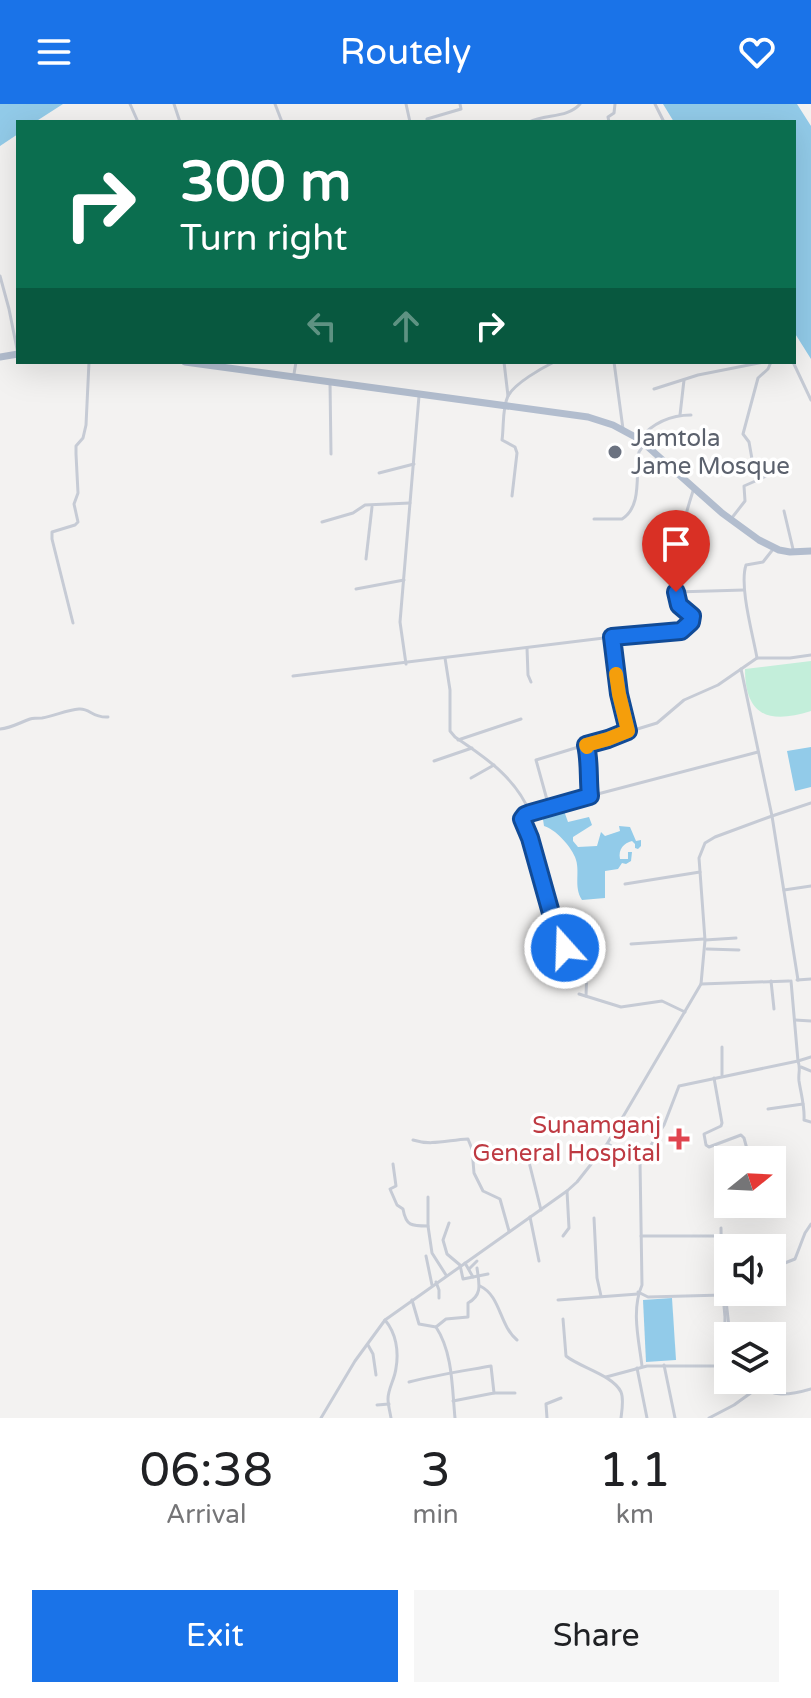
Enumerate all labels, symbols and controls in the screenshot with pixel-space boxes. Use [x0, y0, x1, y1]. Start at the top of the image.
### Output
icon: menu [32, 30, 76, 74]
icon: heart [735, 30, 779, 74]
text: Routely [340, 31, 471, 74]
text: 300 m [180, 149, 351, 216]
icon: right [48, 152, 152, 256]
text: Turn right [180, 217, 347, 260]
icon: left [300, 304, 344, 348]
icon: ahead [384, 304, 428, 348]
icon: right [468, 304, 512, 348]
place label: Jamtola Jame Mosque [631, 424, 790, 481]
marker: Jamtola Jame Mosque [606, 443, 624, 461]
pin [642, 510, 710, 592]
icon: arrive [654, 522, 698, 566]
position arrow [523, 906, 607, 990]
place label: Sunamganj General Hospital [473, 1111, 661, 1168]
marker: Sunamganj General Hospital [668, 1128, 690, 1150]
north arrow [714, 1146, 786, 1218]
map controls [714, 1146, 786, 1394]
button: sound [714, 1234, 786, 1306]
button: layers [714, 1322, 786, 1394]
text: 06:38 [140, 1442, 273, 1500]
text: 3 [421, 1442, 451, 1500]
text: 1.1 [598, 1442, 671, 1500]
text: Arrival [166, 1499, 246, 1530]
text: min [413, 1499, 459, 1530]
text: km [616, 1499, 654, 1530]
button: Exit [32, 1590, 398, 1682]
button: Share [414, 1590, 779, 1682]

